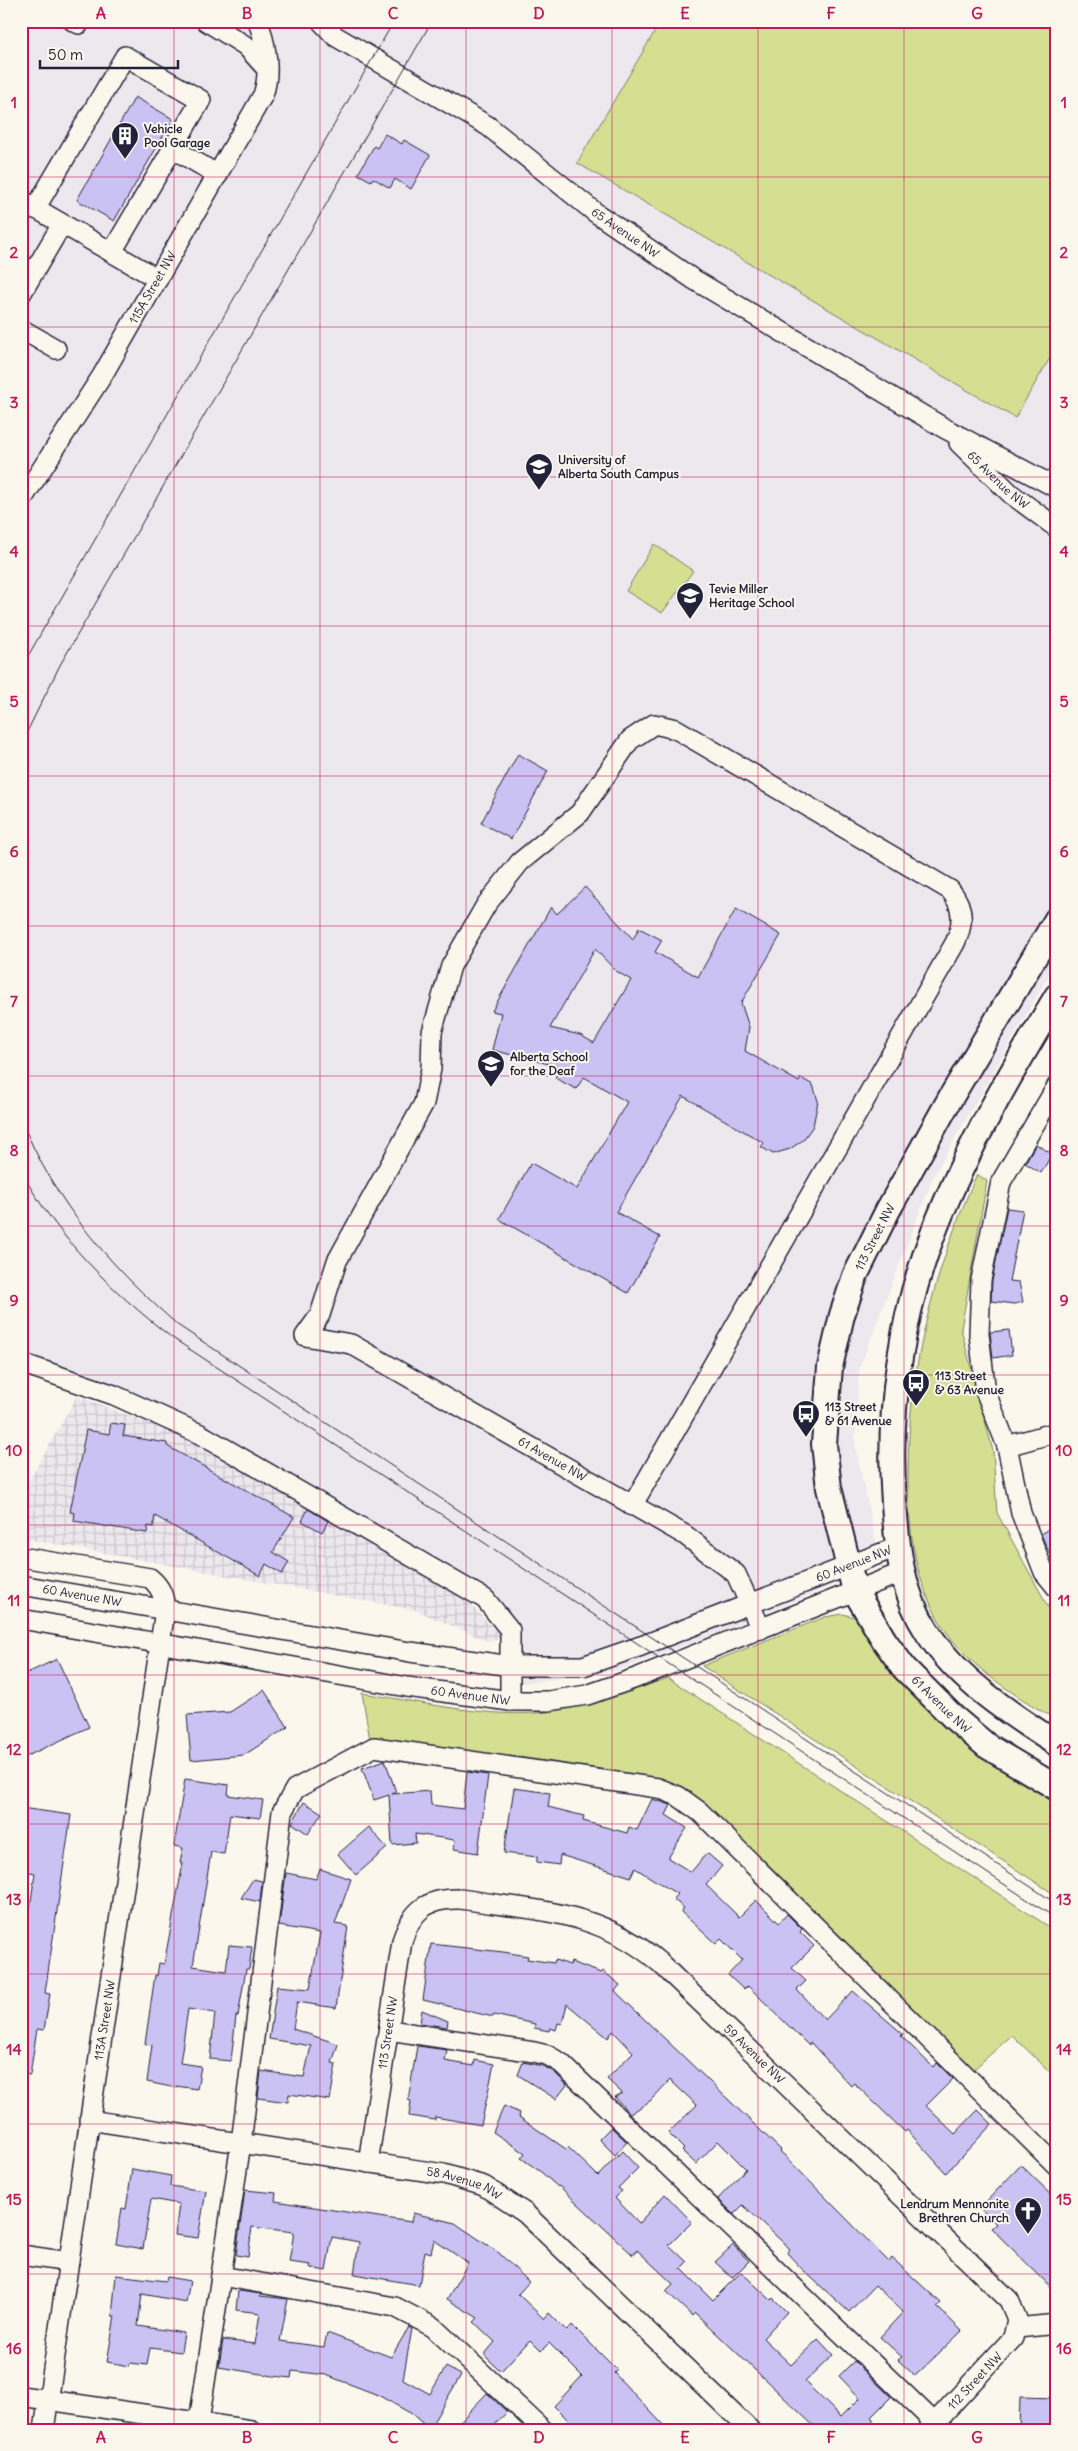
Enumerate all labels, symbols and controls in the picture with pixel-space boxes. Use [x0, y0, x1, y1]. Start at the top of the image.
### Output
text: A [96, 3, 106, 23]
text: B [242, 3, 253, 23]
text: C [388, 3, 399, 23]
text: D [533, 3, 545, 23]
text: E [680, 3, 690, 23]
text: F [826, 3, 836, 23]
text: G [971, 3, 983, 23]
scale bar [40, 38, 178, 70]
text: 50 m [48, 45, 83, 64]
text: 1 [11, 92, 17, 112]
text: 1 [1061, 92, 1067, 112]
building icon: Vehicle Pool Garage [110, 121, 140, 160]
place label: Vehicle Pool Garage [144, 121, 211, 151]
street label: 65 Avenue NW [588, 204, 662, 261]
text: 2 [10, 242, 19, 262]
text: 2 [1060, 242, 1069, 262]
street label: 115A Street NW [126, 248, 179, 326]
text: 3 [9, 392, 19, 412]
text: 3 [1059, 392, 1069, 412]
street label: 65 Avenue NW [964, 447, 1032, 512]
school or university icon: University of Alberta South Campus [524, 452, 554, 491]
place label: University of Alberta South Campus [558, 452, 679, 482]
text: 4 [9, 541, 19, 561]
text: 4 [1059, 541, 1069, 561]
school or university icon: Tevie Miller Heritage School [675, 581, 705, 620]
place label: Tevie Miller Heritage School [709, 581, 795, 611]
text: 5 [9, 691, 19, 711]
text: 5 [1059, 691, 1069, 711]
text: 6 [9, 841, 19, 861]
text: 6 [1059, 841, 1069, 861]
text: 7 [10, 991, 18, 1011]
text: 7 [1060, 991, 1068, 1011]
school or university icon: Alberta School for the Deaf [476, 1049, 506, 1088]
place label: Alberta School for the Deaf [509, 1049, 588, 1078]
text: 8 [9, 1140, 19, 1160]
text: 8 [1059, 1140, 1069, 1160]
street label: 113 Street NW [851, 1201, 898, 1273]
text: 9 [9, 1290, 19, 1310]
text: 9 [1059, 1290, 1069, 1310]
bus stop icon: 113 Street & 63 Avenue [901, 1368, 931, 1407]
place label: 113 Street & 63 Avenue [935, 1368, 1004, 1397]
bus stop icon: 113 Street & 61 Avenue [791, 1399, 821, 1438]
place label: 113 Street & 61 Avenue [825, 1399, 892, 1428]
street label: 61 Avenue NW [516, 1433, 590, 1484]
text: 10 [6, 1440, 22, 1460]
text: 10 [1056, 1440, 1072, 1460]
street label: 60 Avenue NW [813, 1542, 894, 1585]
street label: 60 Avenue NW [41, 1581, 123, 1609]
text: 11 [8, 1590, 20, 1610]
text: 11 [1058, 1590, 1070, 1610]
street label: 61 Avenue NW [909, 1672, 974, 1736]
street label: 60 Avenue NW [430, 1682, 511, 1708]
text: 12 [6, 1739, 22, 1759]
text: 12 [1056, 1739, 1072, 1759]
text: 13 [6, 1889, 22, 1909]
text: 13 [1056, 1889, 1072, 1909]
street label: 113A Street NW [91, 1979, 118, 2061]
street label: 113 Street NW [375, 1995, 400, 2070]
street label: 59 Avenue NW [721, 2021, 788, 2087]
text: 14 [6, 2039, 22, 2059]
text: 14 [1056, 2039, 1072, 2059]
street label: 58 Avenue NW [426, 2163, 505, 2203]
text: 15 [6, 2189, 22, 2209]
text: 15 [1056, 2189, 1072, 2209]
place label: Lendrum Mennonite Brethren Church [900, 2196, 1010, 2225]
church icon: Lendrum Mennonite Brethren Church [1013, 2196, 1043, 2235]
text: 16 [6, 2338, 22, 2358]
text: 16 [1056, 2338, 1072, 2358]
street label: 112 Street NW [944, 2349, 1005, 2412]
text: A [96, 2427, 106, 2447]
text: B [242, 2427, 253, 2447]
text: C [388, 2427, 399, 2447]
text: D [533, 2427, 545, 2447]
text: E [680, 2427, 690, 2447]
text: F [826, 2427, 836, 2447]
text: G [971, 2427, 983, 2447]

